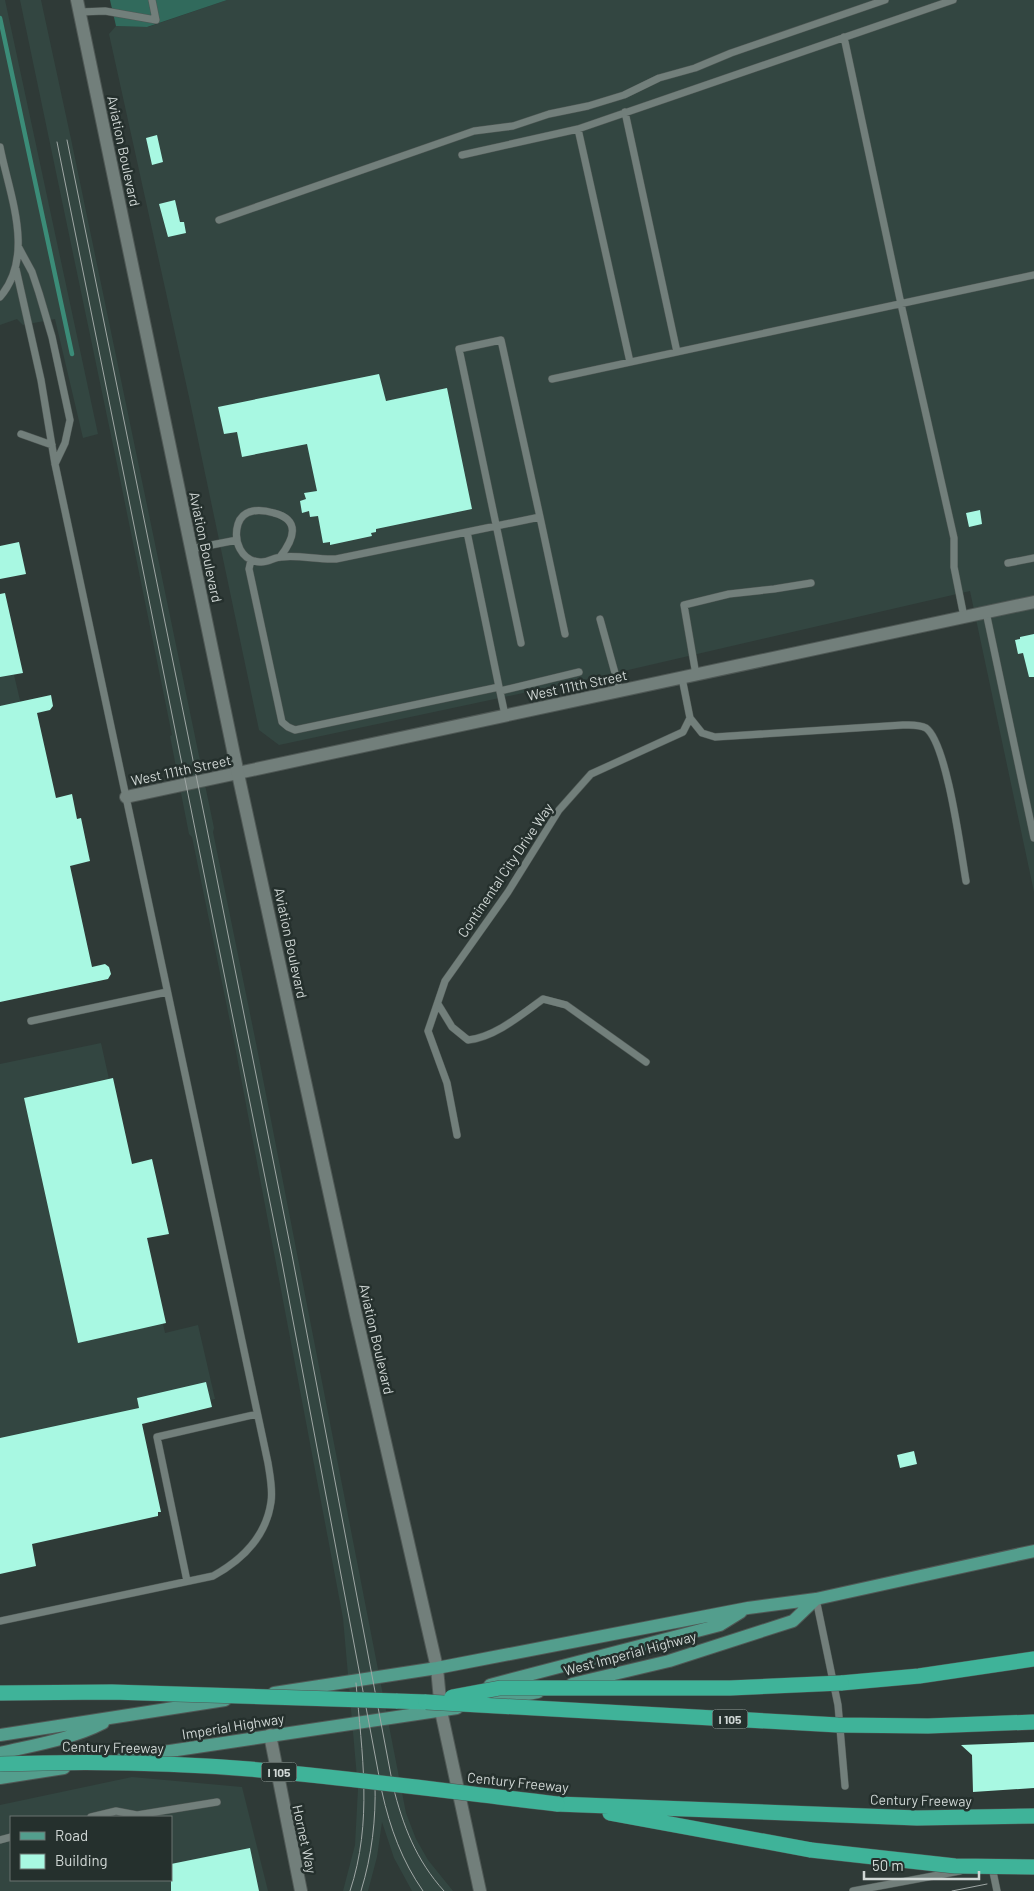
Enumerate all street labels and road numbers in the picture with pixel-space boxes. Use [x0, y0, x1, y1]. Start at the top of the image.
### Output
street label: Aviation Boulevard [104, 94, 144, 208]
street label: Aviation Boulevard [186, 490, 226, 604]
street label: West 111th Street [525, 666, 629, 704]
street label: West 111th Street [129, 751, 233, 789]
street label: Continental City Drive Way [454, 799, 557, 940]
street label: Aviation Boulevard [271, 886, 311, 1000]
street label: Aviation Boulevard [356, 1282, 398, 1396]
street label: West Imperial Highway [562, 1627, 699, 1679]
street label: Imperial Highway [181, 1709, 286, 1742]
road number: I 105 [712, 1710, 748, 1728]
street label: Century Freeway [62, 1738, 165, 1756]
road number: I 105 [262, 1762, 296, 1781]
street label: Century Freeway [466, 1768, 570, 1796]
street label: Century Freeway [870, 1791, 973, 1809]
street label: Hornet Way [289, 1803, 321, 1875]

